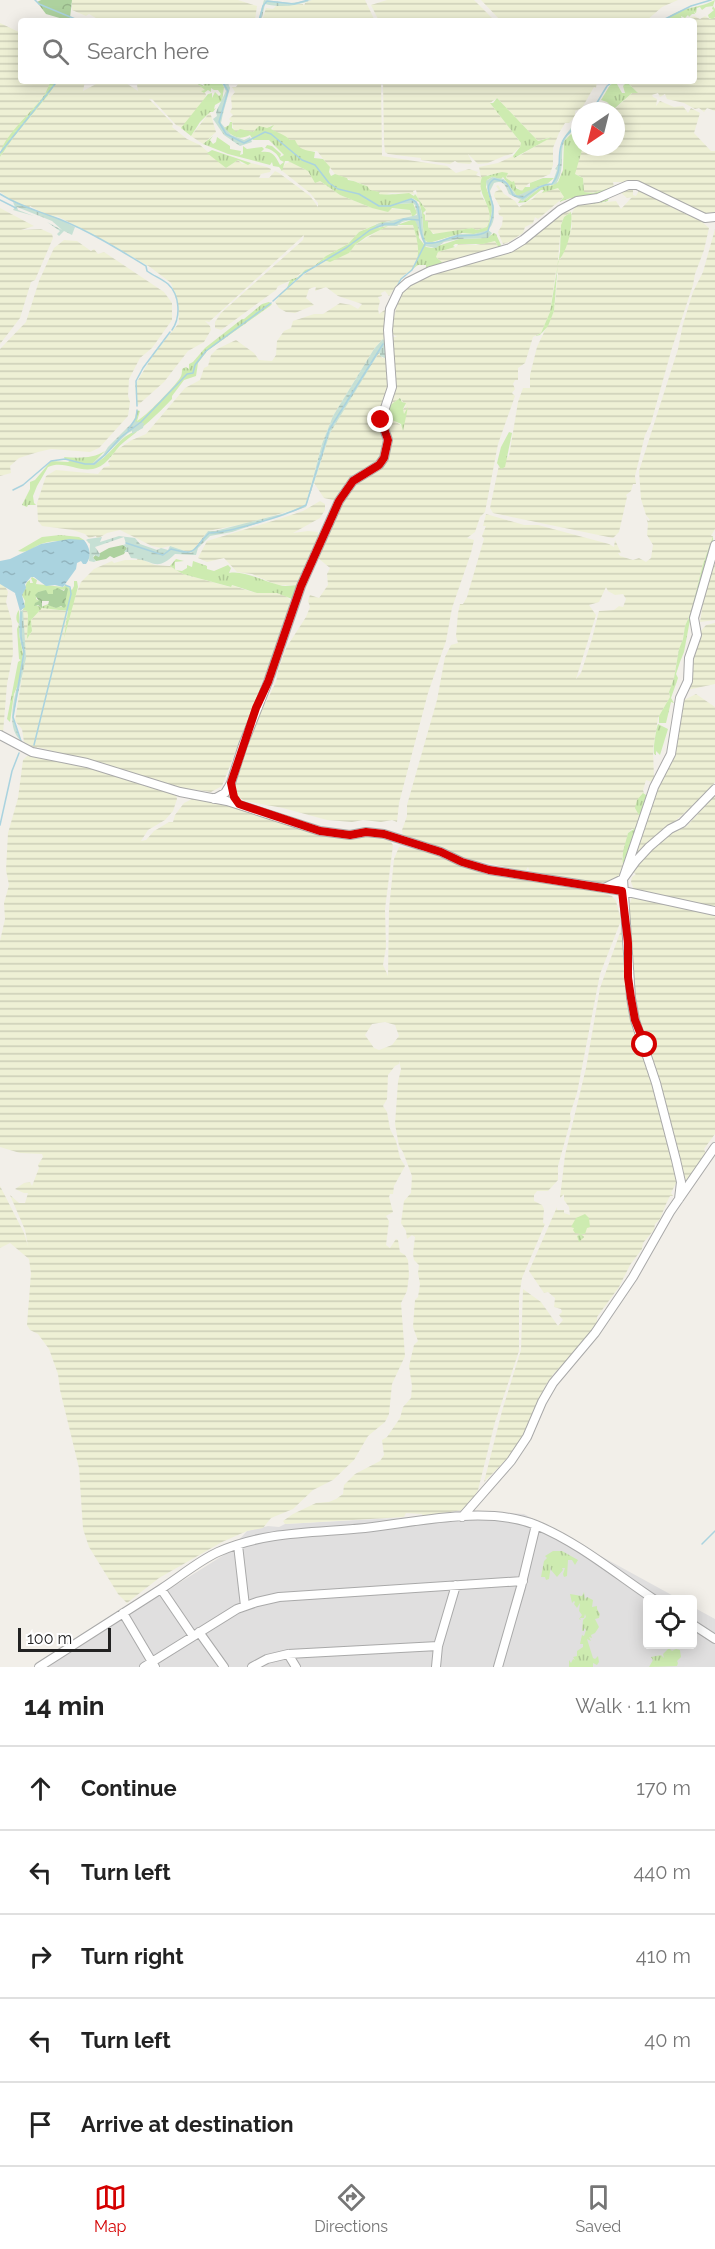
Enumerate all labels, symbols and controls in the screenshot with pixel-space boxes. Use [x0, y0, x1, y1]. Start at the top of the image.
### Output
search box [18, 18, 697, 84]
icon: search [39, 35, 72, 68]
text: Search here [87, 38, 209, 64]
north arrow [571, 102, 625, 156]
route end [367, 406, 393, 432]
route start [631, 1031, 657, 1057]
map controls [643, 1595, 697, 1649]
button: locate [643, 1595, 697, 1649]
scale bar [18, 1625, 111, 1652]
text: 100 m [27, 1629, 72, 1648]
text: 14 min [24, 1691, 104, 1721]
text: Walk · 1.1 km [575, 1694, 691, 1718]
icon: ahead [24, 1772, 57, 1805]
text: Continue [81, 1775, 177, 1801]
text: 170 m [636, 1776, 691, 1800]
icon: left [24, 1856, 57, 1889]
text: Turn left [81, 1859, 171, 1885]
text: 440 m [633, 1860, 691, 1884]
icon: right [24, 1940, 57, 1973]
text: Turn right [81, 1943, 184, 1969]
text: 410 m [636, 1944, 691, 1968]
icon: left [24, 2024, 57, 2057]
text: Turn left [81, 2027, 171, 2053]
text: 40 m [644, 2028, 691, 2052]
icon: arrive [24, 2108, 57, 2141]
text: Arrive at destination [81, 2111, 294, 2137]
tab: Map [94, 2181, 127, 2236]
tab: Directions [314, 2181, 388, 2236]
tab: Saved [575, 2181, 621, 2236]

